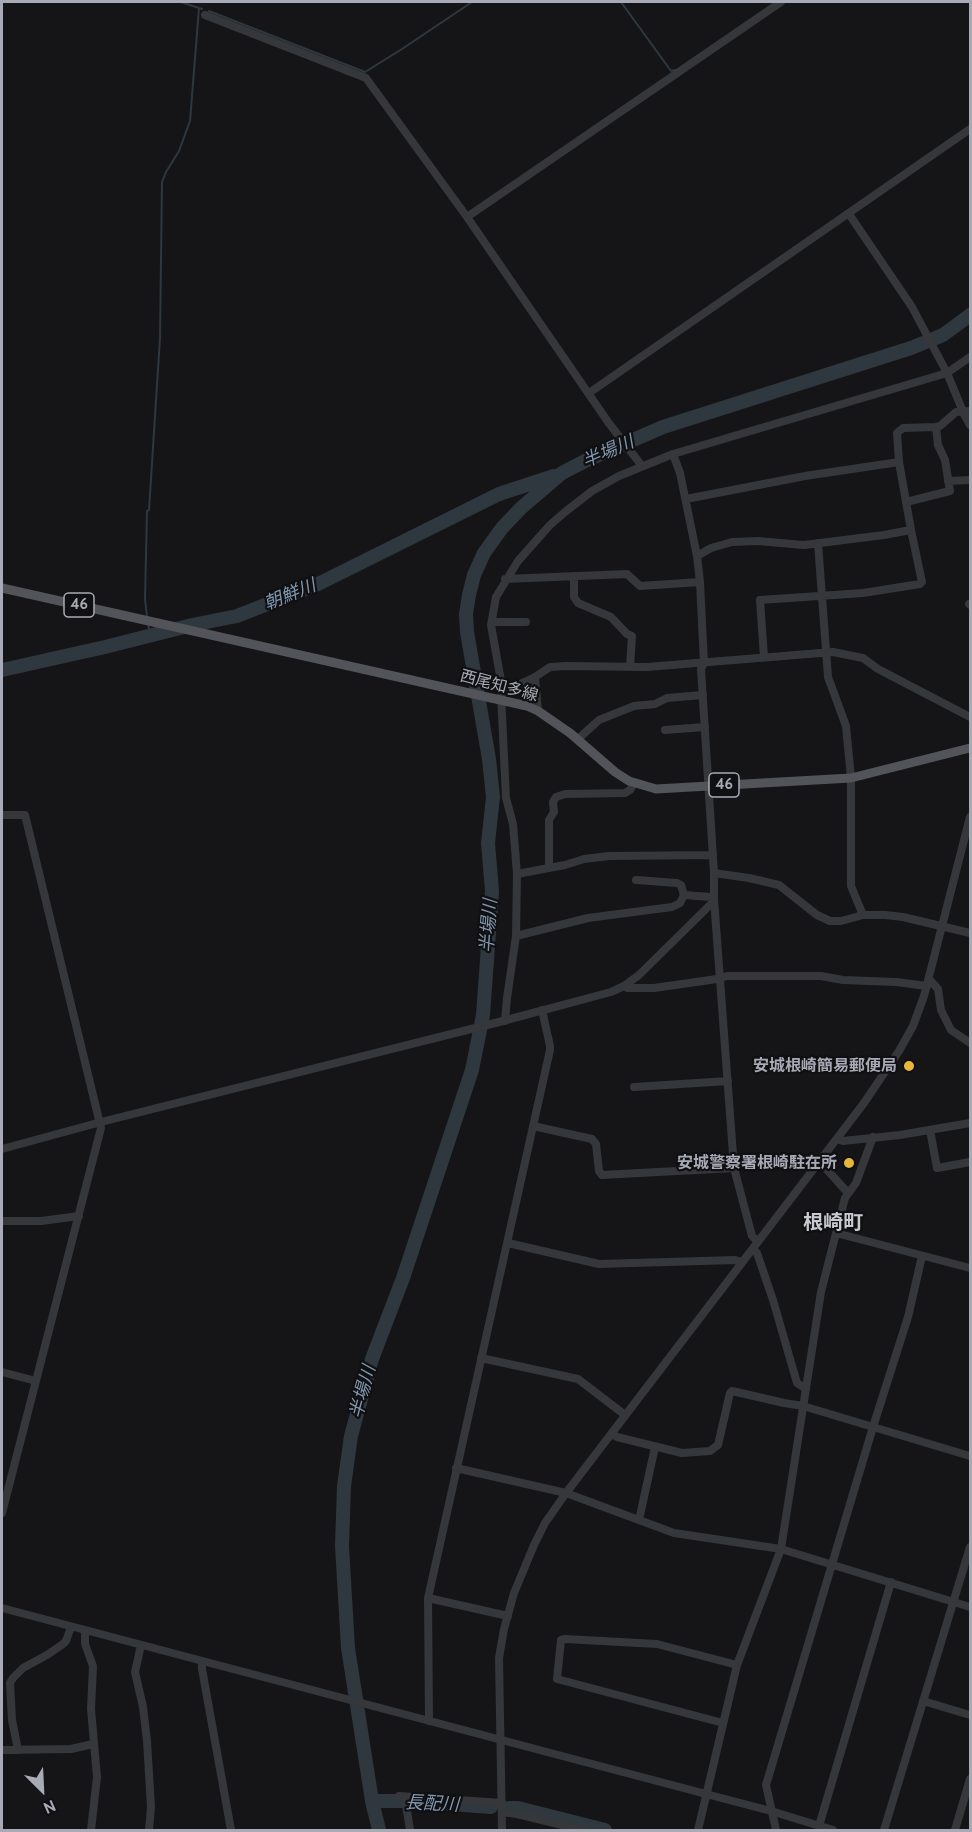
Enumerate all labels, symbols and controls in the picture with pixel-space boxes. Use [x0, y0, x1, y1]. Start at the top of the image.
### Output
water label: 半場川 [579, 431, 637, 473]
water label: 朝鮮川 [261, 575, 319, 615]
road number: 46 [64, 593, 94, 617]
street label: 西尾知多線 [458, 666, 540, 706]
road number: 46 [709, 773, 739, 797]
water label: 半場川 [476, 898, 502, 954]
place label: 安城根崎簡易郵便局 [753, 1056, 897, 1076]
marker: 安城根崎簡易郵便局 [902, 1059, 916, 1073]
place label: 安城警察署根崎駐在所 [677, 1153, 837, 1173]
marker: 安城警察署根崎駐在所 [842, 1156, 856, 1170]
district label: 根崎町 [803, 1211, 863, 1235]
water label: 半場川 [346, 1363, 380, 1421]
north arrow [12, 1760, 72, 1820]
water label: 長配川 [404, 1792, 460, 1816]
text: N [40, 1796, 59, 1818]

